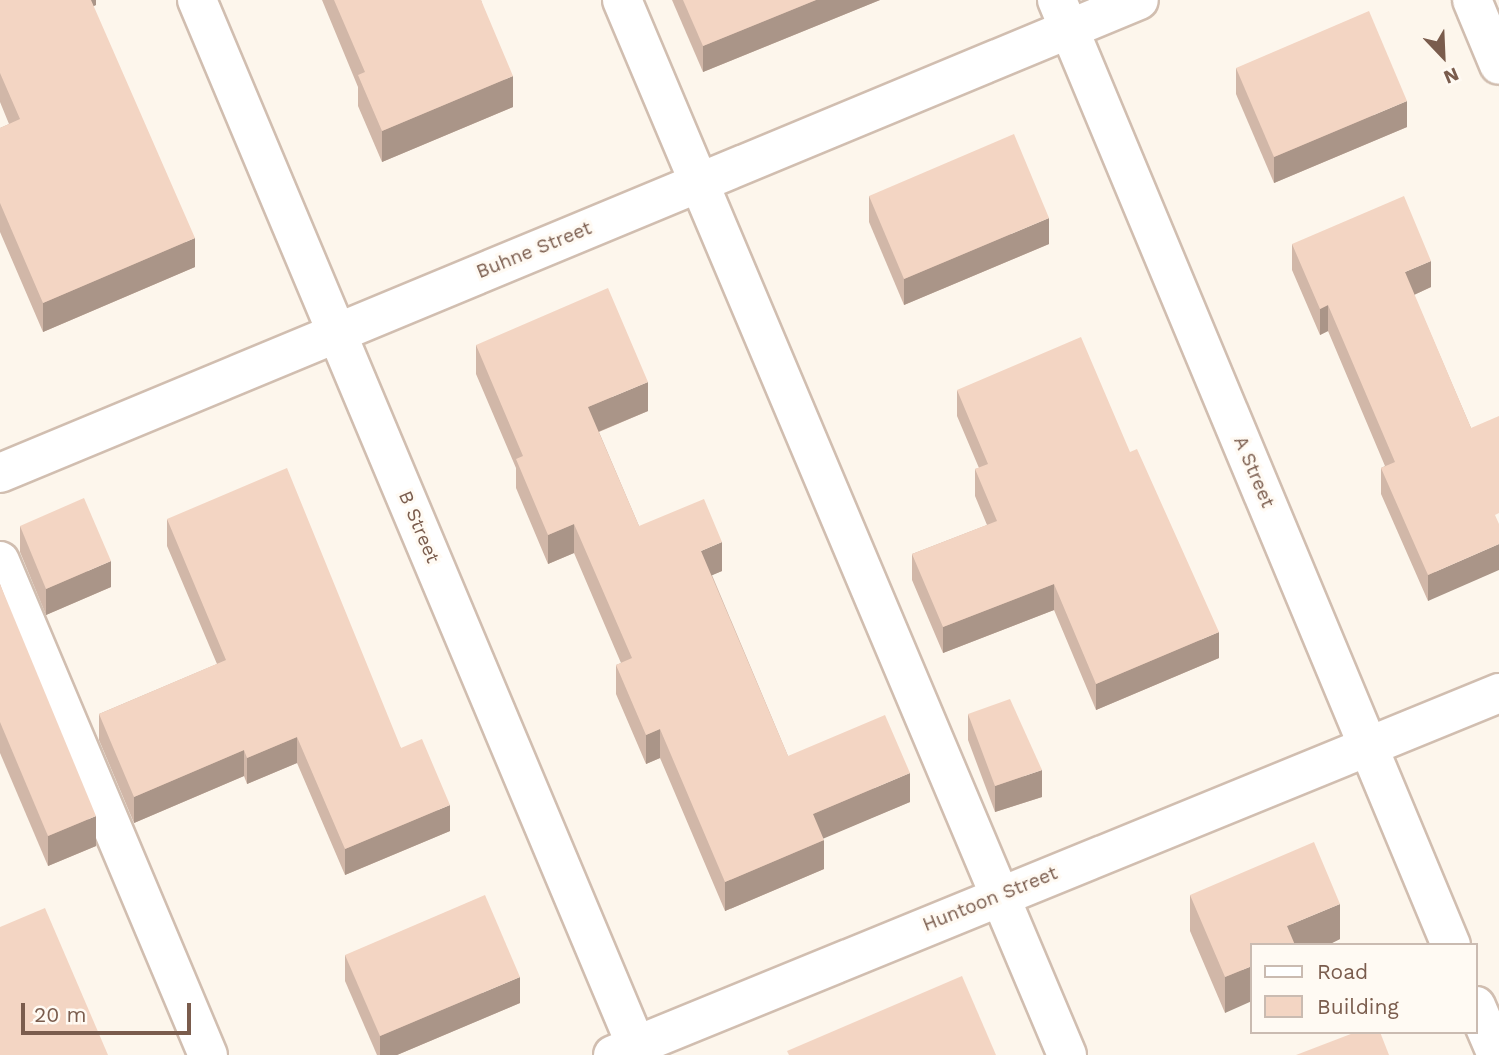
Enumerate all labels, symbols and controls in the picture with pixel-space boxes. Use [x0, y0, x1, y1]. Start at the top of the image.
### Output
north arrow [1408, 21, 1478, 91]
text: N [1440, 62, 1462, 89]
street label: Buhne Street [473, 217, 595, 283]
street label: A Street [1229, 432, 1279, 512]
street label: B Street [394, 488, 444, 566]
street label: Huntoon Street [919, 862, 1061, 936]
legend [1250, 943, 1478, 1034]
text: Road [1317, 959, 1368, 984]
scale bar [24, 988, 194, 1032]
text: Building [1317, 994, 1399, 1019]
text: 20 m [34, 1002, 86, 1027]

